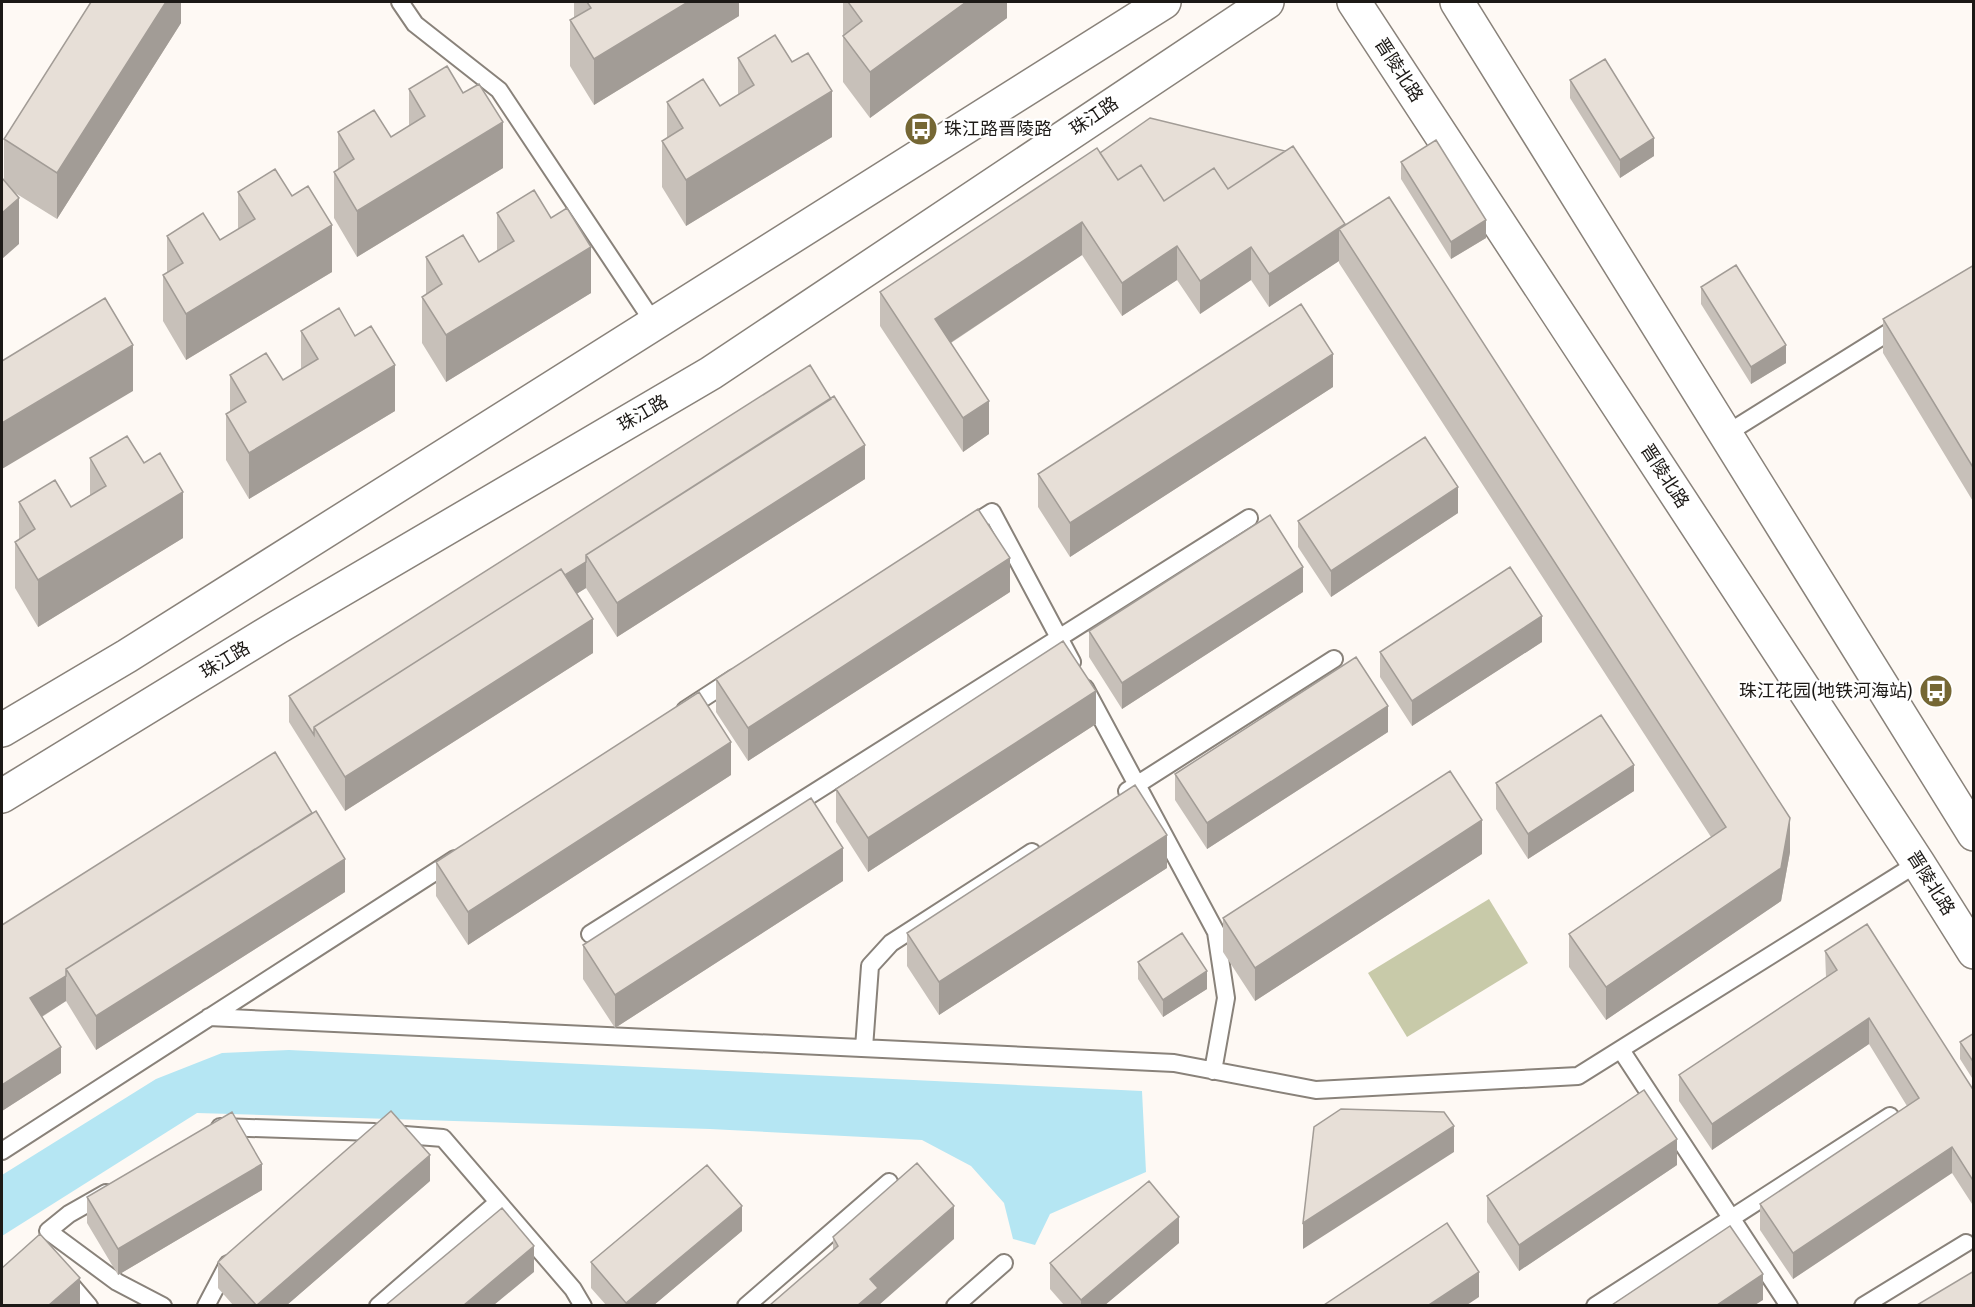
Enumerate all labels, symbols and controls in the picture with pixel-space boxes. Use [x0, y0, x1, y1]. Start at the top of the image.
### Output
street label: 晋陵北路 [1369, 32, 1431, 107]
street label: 珠江路 [1063, 88, 1123, 141]
bus stop icon: 珠江路晋陵路 [903, 111, 939, 147]
place label: 珠江路晋陵路 [944, 114, 1052, 141]
street label: 珠江路 [612, 387, 672, 437]
street label: 晋陵北路 [1635, 438, 1697, 513]
street label: 珠江路 [194, 633, 254, 684]
bus stop icon: 珠江花园(地铁河海站) [1918, 673, 1954, 709]
place label: 珠江花园(地铁河海站) [1739, 676, 1913, 703]
street label: 晋陵北路 [1902, 845, 1963, 920]

